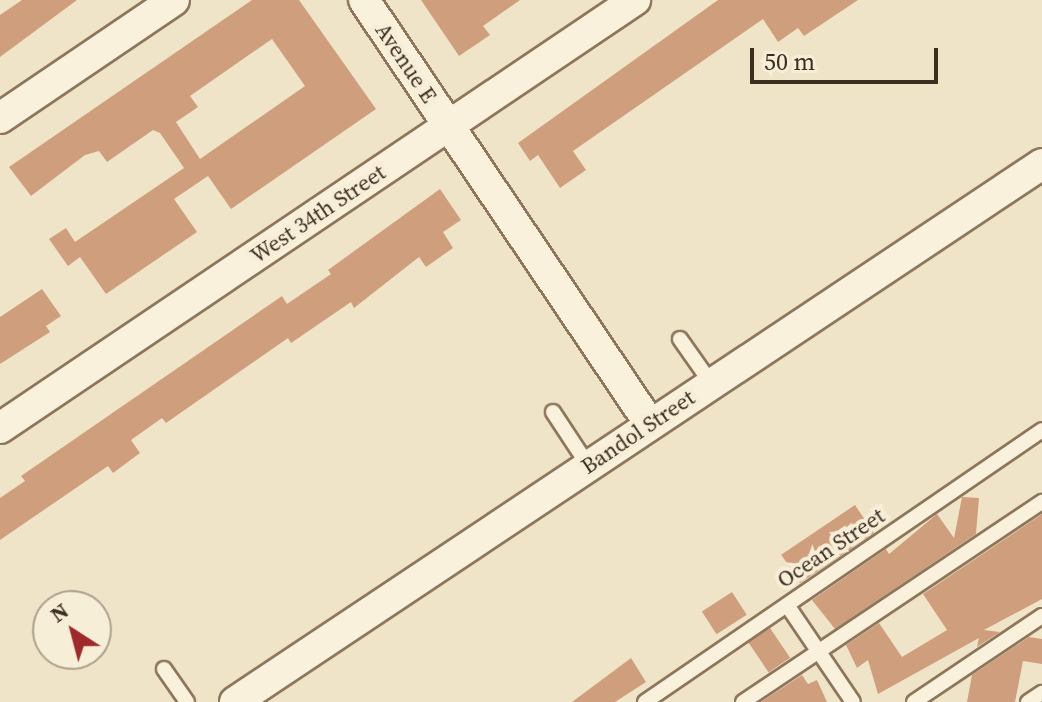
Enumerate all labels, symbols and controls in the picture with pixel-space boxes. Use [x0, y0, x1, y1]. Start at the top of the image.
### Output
street label: Avenue E [370, 18, 442, 108]
scale bar [754, 32, 942, 82]
text: 50 m [764, 45, 815, 78]
street label: West 34th Street [246, 159, 390, 269]
street label: Bandol Street [576, 384, 700, 480]
street label: Ocean Street [772, 502, 890, 594]
north arrow [32, 590, 112, 670]
text: N [44, 595, 74, 629]

